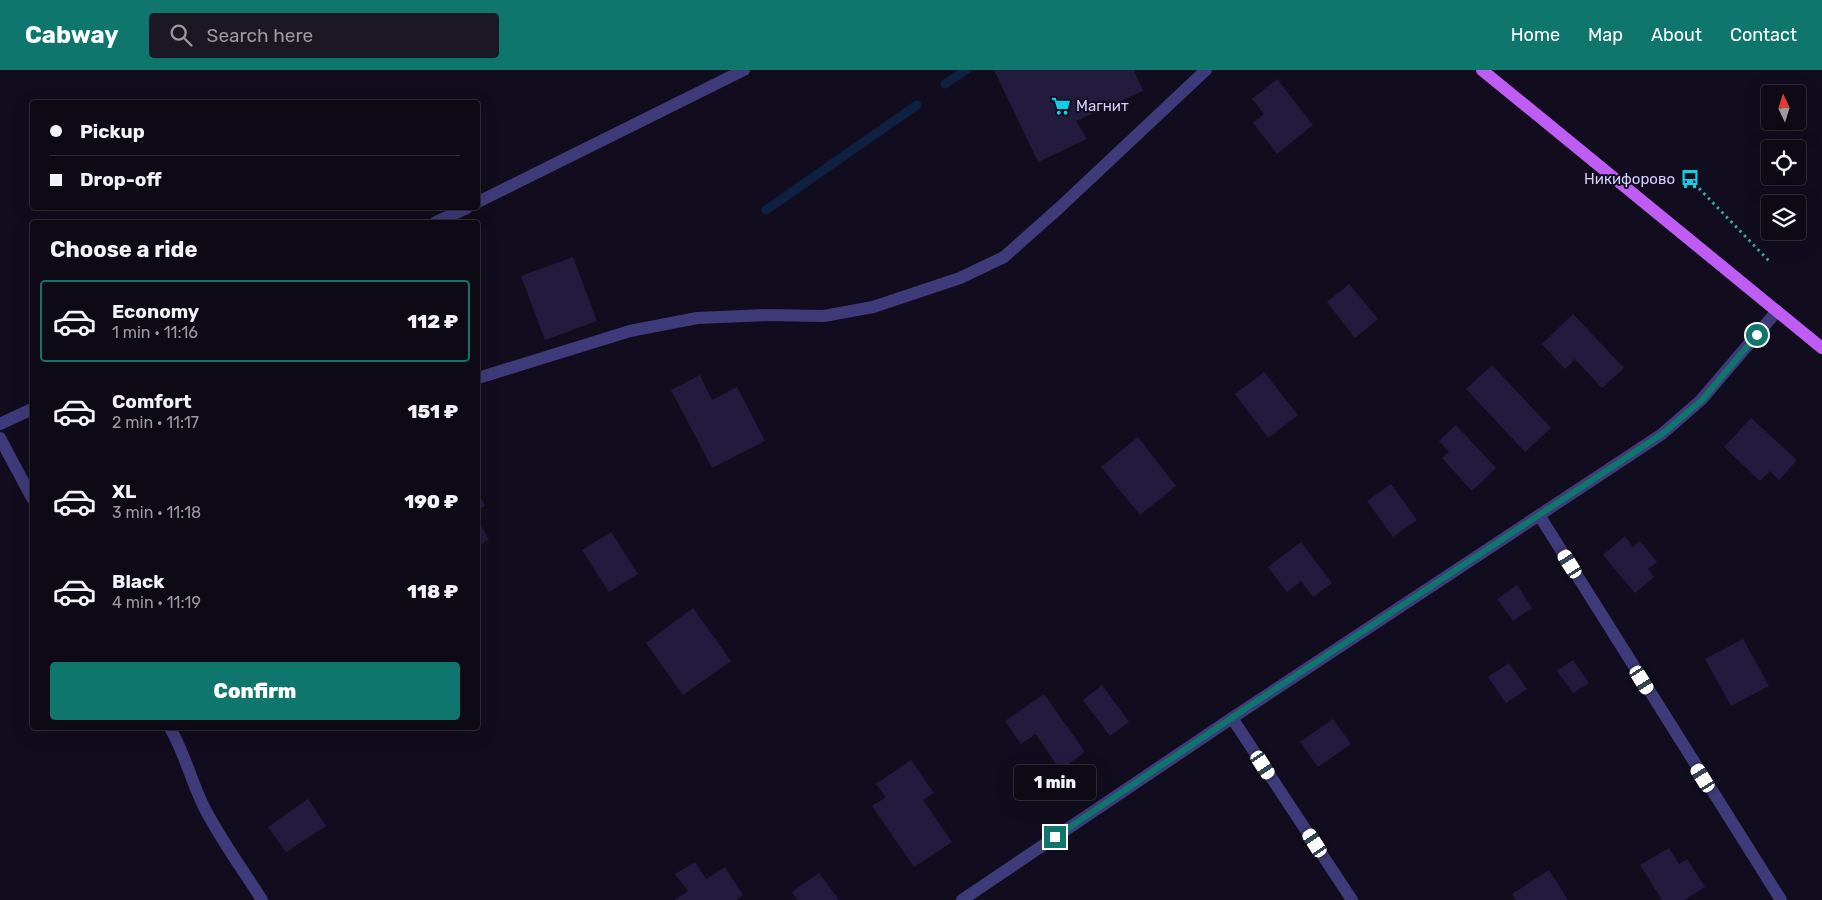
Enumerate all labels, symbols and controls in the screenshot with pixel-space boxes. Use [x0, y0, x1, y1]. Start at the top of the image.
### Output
search box [149, 13, 499, 58]
text: Cabway [25, 21, 119, 49]
icon: search [167, 21, 195, 49]
text: Search here [207, 24, 313, 47]
text: Home [1511, 24, 1560, 46]
text: Map [1588, 24, 1623, 46]
text: About [1651, 24, 1702, 46]
text: Contact [1730, 24, 1797, 46]
north arrow [1761, 85, 1806, 130]
map controls [1761, 85, 1806, 240]
supermarket icon: Магнит [1050, 95, 1072, 117]
place label: Магнит [1076, 97, 1129, 115]
text: Pickup [80, 120, 145, 143]
button: locate [1761, 140, 1806, 185]
text: Drop-off [80, 168, 162, 191]
bus stop icon: Никифорово [1679, 168, 1701, 190]
place label: Никифорово [1584, 170, 1675, 188]
button: layers [1761, 195, 1806, 240]
text: Choose a ride [50, 236, 197, 263]
icon: car [52, 299, 97, 344]
text: Economy [112, 300, 199, 323]
text: 112 ₽ [407, 310, 458, 333]
text: 1 min · 11:16 [112, 323, 198, 342]
route start [1746, 324, 1768, 346]
icon: car [52, 389, 97, 434]
text: Comfort [112, 390, 192, 413]
text: 151 ₽ [407, 400, 458, 423]
text: 2 min · 11:17 [112, 413, 199, 432]
icon: car [52, 479, 97, 524]
text: XL [112, 480, 136, 503]
text: 190 ₽ [404, 490, 458, 513]
text: 3 min · 11:18 [112, 503, 201, 522]
car [1555, 547, 1584, 581]
icon: car [52, 569, 97, 614]
text: Black [112, 570, 164, 593]
text: 118 ₽ [407, 580, 458, 603]
text: 4 min · 11:19 [112, 593, 201, 612]
button: Confirm [50, 662, 460, 720]
car [1627, 663, 1656, 697]
car [1248, 748, 1277, 782]
car [1688, 761, 1717, 795]
callout: 1 min [1014, 764, 1096, 800]
text: 1 min [1034, 773, 1076, 792]
route end [1044, 826, 1066, 848]
car [1300, 826, 1329, 860]

